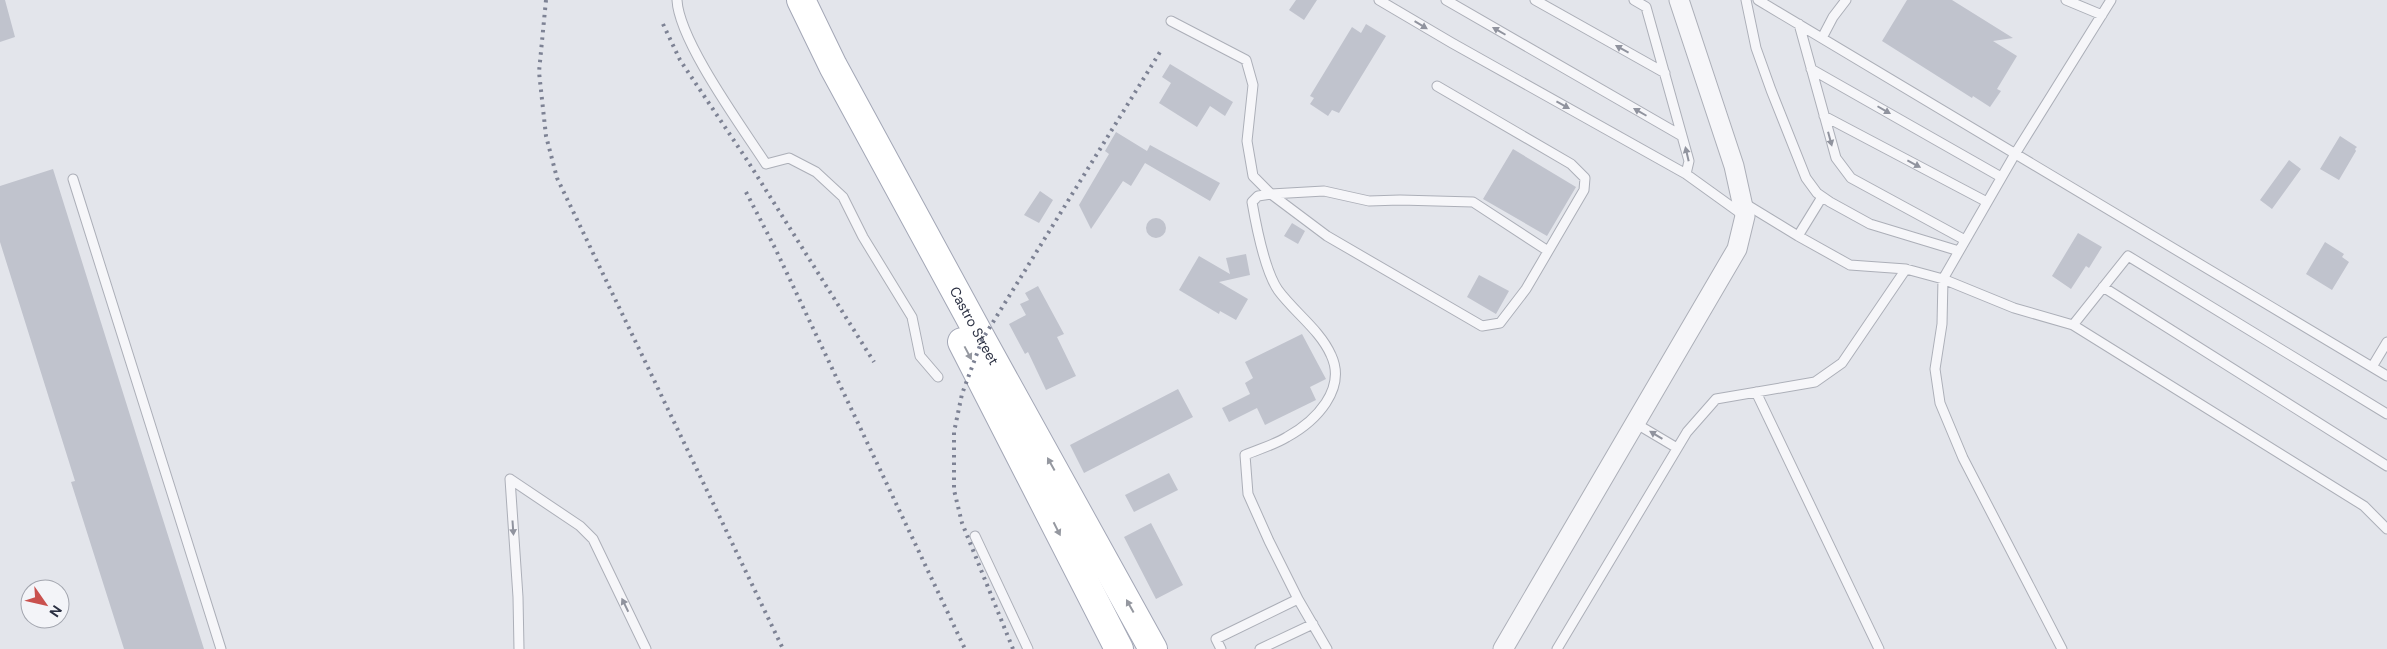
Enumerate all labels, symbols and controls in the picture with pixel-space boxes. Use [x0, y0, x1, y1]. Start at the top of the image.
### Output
one-way arrow [1415, 21, 1428, 30]
one-way arrow [1493, 26, 1506, 35]
one-way arrow [1615, 45, 1630, 53]
one-way arrow [1556, 101, 1569, 110]
one-way arrow [1877, 106, 1890, 115]
one-way arrow [1633, 107, 1647, 116]
one-way arrow [1827, 131, 1835, 146]
one-way arrow [1683, 146, 1691, 161]
one-way arrow [1907, 159, 1920, 168]
street label: Castro Street [946, 283, 1003, 368]
one-way arrow [964, 346, 972, 360]
one-way arrow [1650, 431, 1663, 440]
one-way arrow [1046, 458, 1055, 471]
one-way arrow [509, 520, 517, 536]
one-way arrow [1053, 522, 1061, 536]
north arrow [20, 579, 70, 629]
one-way arrow [621, 598, 629, 612]
one-way arrow [1125, 600, 1134, 613]
text: N [45, 602, 66, 621]

